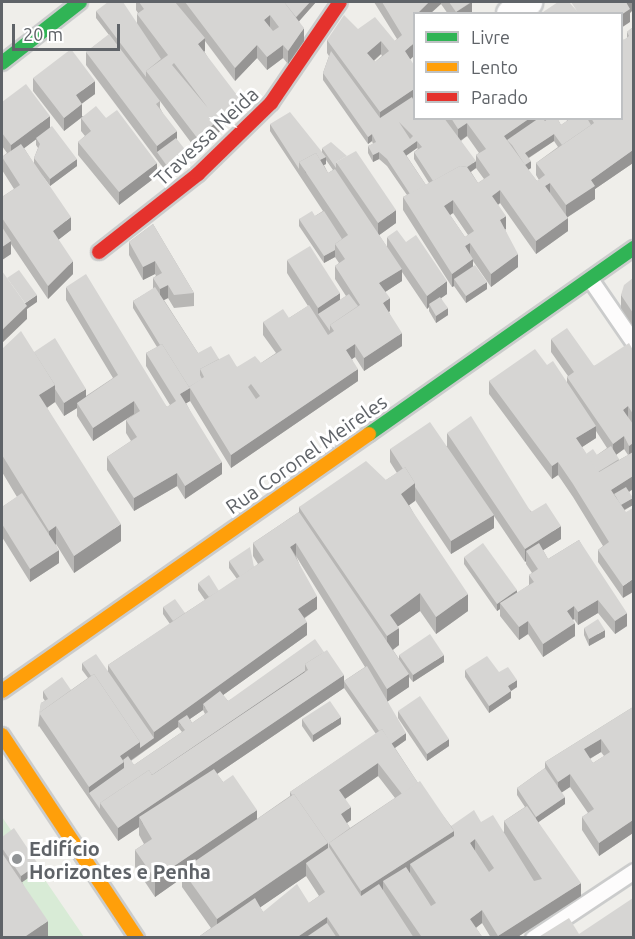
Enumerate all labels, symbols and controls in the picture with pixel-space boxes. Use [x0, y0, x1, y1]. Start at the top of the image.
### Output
scale bar [15, 12, 123, 50]
legend [413, 12, 623, 120]
text: 20 m [23, 24, 63, 44]
text: Livre [471, 27, 510, 47]
text: Lento [471, 57, 518, 77]
street label: Travessa Neida [149, 82, 263, 190]
text: Parado [471, 87, 528, 107]
street label: Rua Coronel Meireles [221, 389, 391, 519]
place label: Edifício Horizontes e Penha [29, 836, 211, 883]
marker: Edifício Horizontes e Penha [10, 852, 24, 866]

